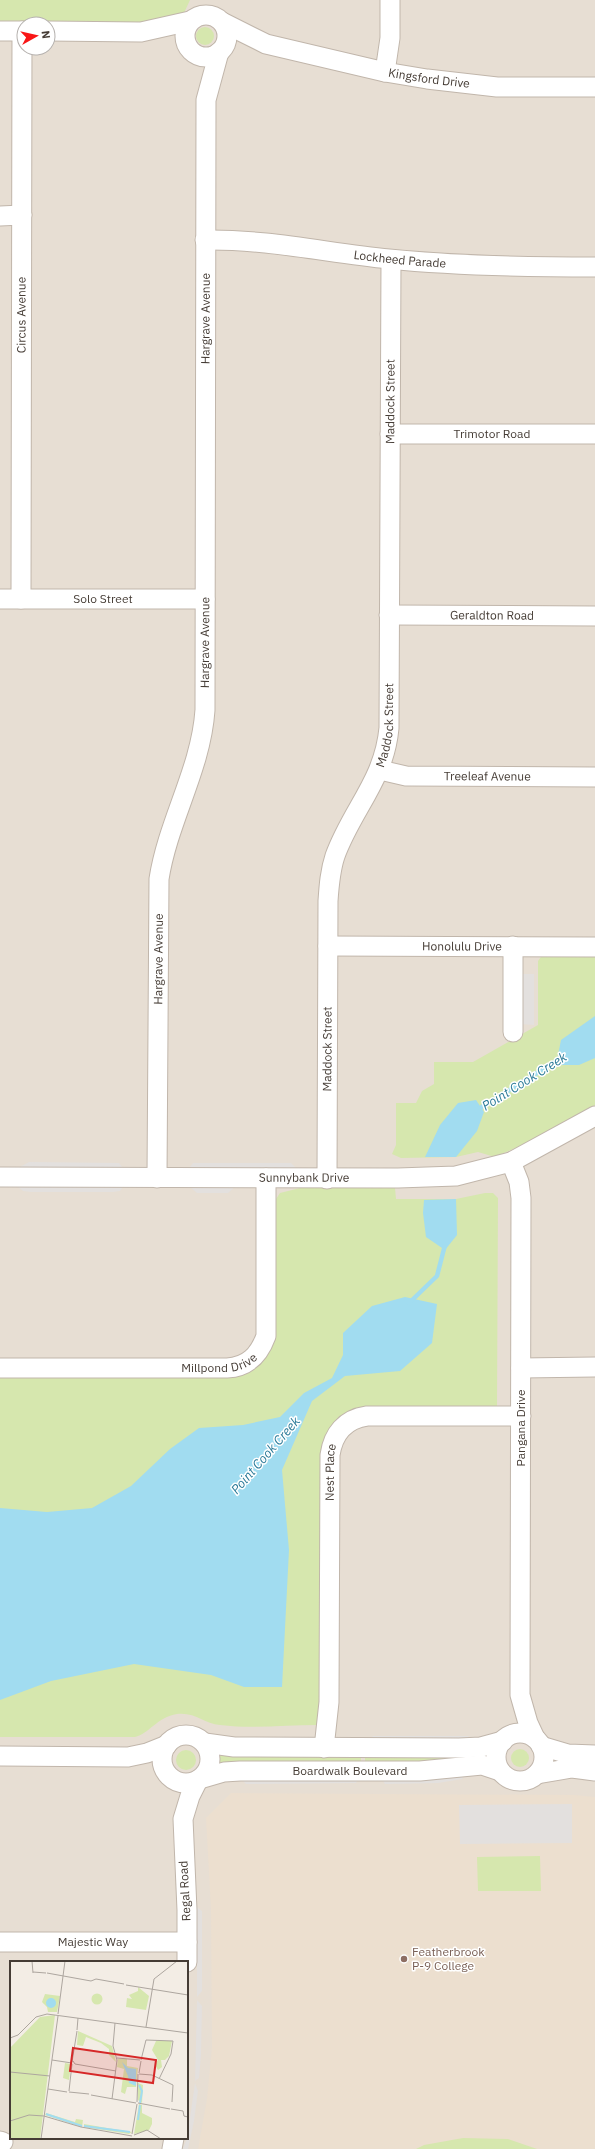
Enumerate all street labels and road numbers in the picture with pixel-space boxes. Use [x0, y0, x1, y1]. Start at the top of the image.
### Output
street label: Kingsford Drive [387, 65, 471, 91]
street label: Lockheed Parade [353, 247, 447, 271]
street label: Hargrave Avenue [198, 272, 213, 364]
street label: Circus Avenue [13, 276, 29, 353]
street label: Maddock Street [382, 359, 398, 444]
street label: Trimotor Road [454, 426, 530, 441]
street label: Solo Street [73, 591, 133, 606]
street label: Hargrave Avenue [197, 596, 212, 688]
street label: Geraldton Road [450, 607, 534, 623]
street label: Maddock Street [372, 683, 396, 769]
street label: Treeleaf Avenue [444, 768, 531, 784]
street label: Hargrave Avenue [150, 913, 166, 1005]
street label: Honolulu Drive [422, 938, 502, 954]
street label: Maddock Street [319, 1006, 335, 1092]
street label: Sunnybank Drive [259, 1170, 350, 1185]
street label: Millpond Drive [181, 1349, 260, 1375]
street label: Pangana Drive [513, 1389, 528, 1467]
street label: Nest Place [322, 1441, 339, 1501]
street label: Boardwalk Boulevard [292, 1763, 407, 1778]
street label: Regal Road [175, 1860, 194, 1922]
street label: Majestic Way [58, 1934, 128, 1949]

